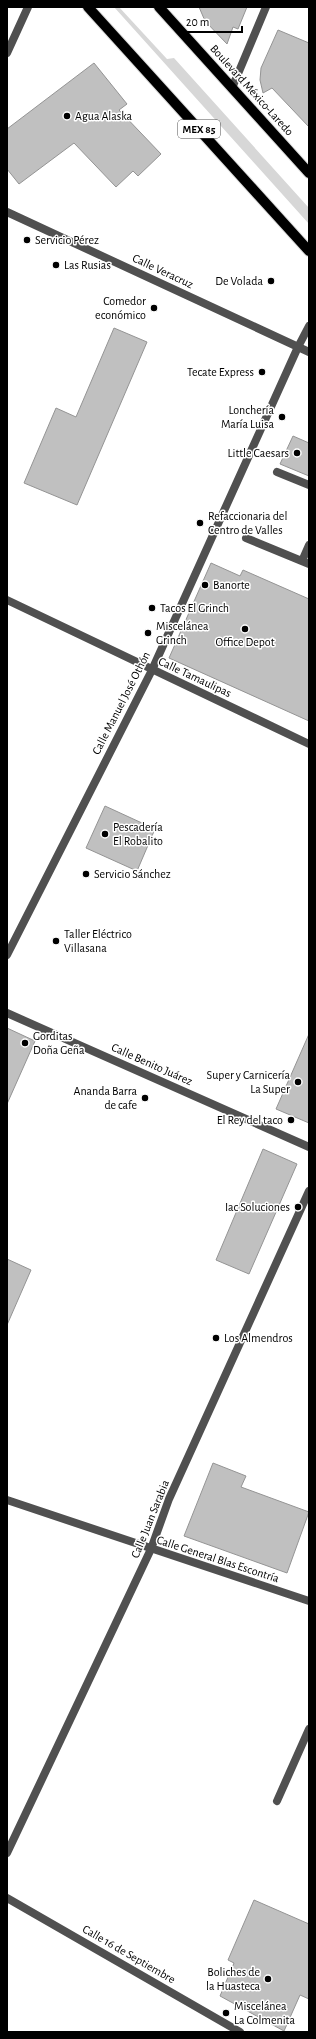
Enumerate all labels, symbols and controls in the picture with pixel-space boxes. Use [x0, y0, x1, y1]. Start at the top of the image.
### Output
scale bar [180, 8, 242, 34]
text: 20 m [186, 16, 209, 28]
street label: Boulevard México-Laredo [208, 42, 296, 138]
place label: Agua Alaska [75, 110, 133, 122]
marker: Agua Alaska [62, 111, 72, 121]
road number: MEX 85 [178, 120, 220, 138]
place label: Servicio Pérez [35, 234, 99, 246]
marker: Servicio Pérez [22, 235, 32, 245]
street label: Calle Veracruz [131, 252, 195, 290]
place label: Las Rusias [64, 259, 111, 271]
marker: Las Rusias [51, 260, 61, 270]
place label: De Volada [215, 275, 263, 287]
marker: De Volada [266, 276, 276, 286]
place label: Comedor económico [95, 295, 146, 321]
marker: Comedor económico [149, 303, 159, 313]
place label: Tecate Express [187, 366, 254, 378]
marker: Tecate Express [257, 367, 267, 377]
place label: Lonchería María Luisa [221, 404, 274, 430]
marker: Lonchería María Luisa [277, 412, 287, 422]
place label: Little Caesars [227, 447, 289, 459]
marker: Little Caesars [292, 448, 302, 458]
place label: Refaccionaria del Centro de Valles [208, 510, 287, 536]
marker: Refaccionaria del Centro de Valles [195, 518, 205, 528]
place label: Banorte [213, 579, 250, 591]
marker: Banorte [200, 580, 210, 590]
place label: Tacos El Grinch [160, 602, 229, 614]
marker: Tacos El Grinch [147, 603, 157, 613]
place label: Miscelánea Grinch [156, 620, 209, 646]
marker: Office Depot [240, 624, 250, 634]
marker: Miscelánea Grinch [143, 628, 153, 638]
place label: Office Depot [215, 636, 275, 648]
street label: Calle Manuel José Othón [90, 650, 152, 756]
street label: Calle Tamaulipas [157, 655, 233, 699]
place label: Pescadería El Robalito [113, 821, 163, 847]
marker: Pescadería El Robalito [100, 829, 110, 839]
place label: Servicio Sánchez [94, 868, 171, 880]
marker: Servicio Sánchez [81, 869, 91, 879]
place label: Taller Eléctrico Villasana [64, 928, 132, 954]
marker: Taller Eléctrico Villasana [51, 936, 61, 946]
place label: Gorditas Doña Geña [33, 1030, 85, 1056]
marker: Gorditas Doña Geña [20, 1038, 30, 1048]
street label: Calle Benito Juárez [110, 1041, 194, 1087]
place label: Super y Carnicería La Super [207, 1069, 290, 1095]
marker: Super y Carnicería La Super [293, 1077, 303, 1087]
place label: Ananda Barra de cafe [74, 1085, 137, 1111]
marker: Ananda Barra de cafe [140, 1093, 150, 1103]
place label: El Rey del taco [217, 1114, 283, 1127]
marker: El Rey del taco [286, 1115, 296, 1125]
place label: Iac Soluciones [225, 1201, 290, 1213]
marker: Iac Soluciones [293, 1202, 303, 1212]
place label: Los Almendros [224, 1332, 293, 1344]
marker: Los Almendros [211, 1333, 221, 1343]
street label: Calle Juan Sarabia [129, 1478, 171, 1560]
street label: Calle General Blas Escontría [155, 1534, 281, 1585]
street label: Calle 16 de Septiembre [80, 1923, 178, 1985]
place label: Boliches de la Huasteca [206, 1966, 260, 1992]
marker: Boliches de la Huasteca [263, 1974, 273, 1984]
place label: Miscelánea La Colmenita [234, 2000, 295, 2026]
marker: Miscelánea La Colmenita [221, 2008, 231, 2018]

